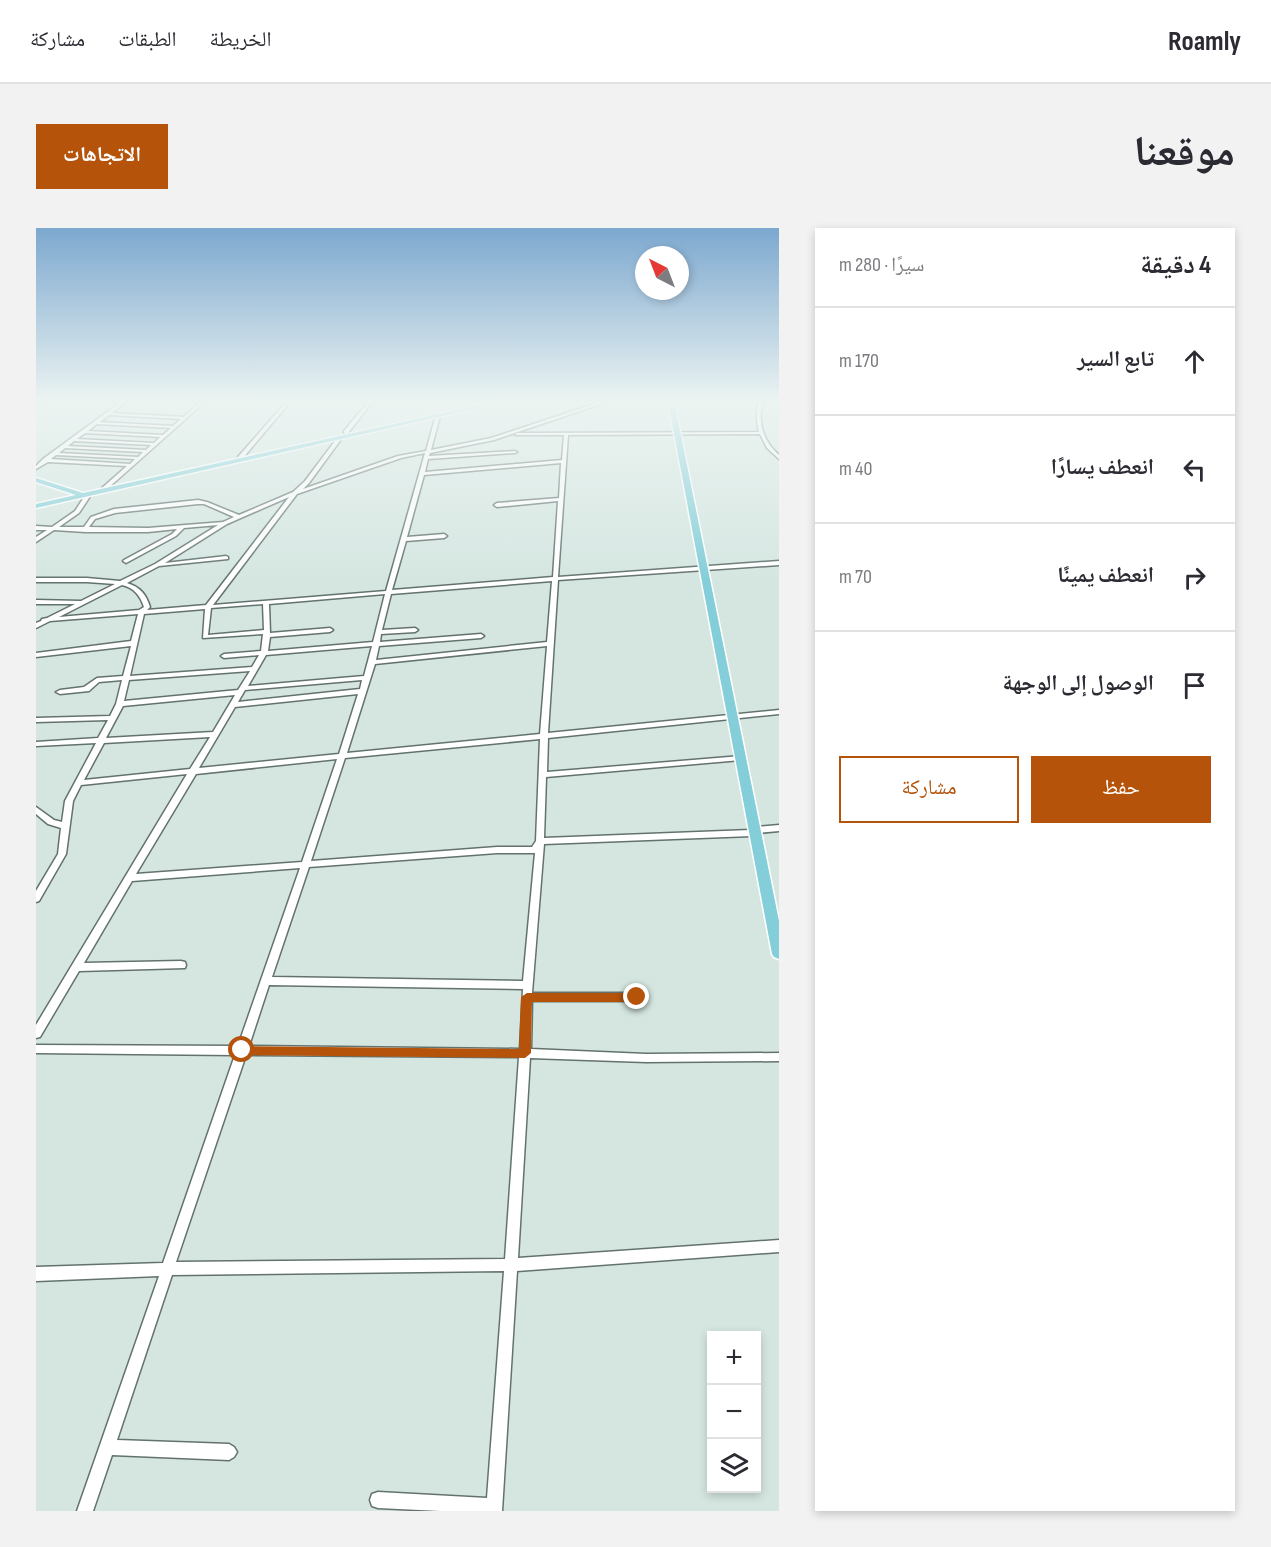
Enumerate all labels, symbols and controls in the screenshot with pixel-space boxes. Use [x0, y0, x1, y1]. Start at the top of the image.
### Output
text: Roamly [1168, 25, 1241, 58]
text: مشاركة [30, 27, 85, 52]
text: الطبقات [118, 27, 177, 52]
text: الخريطة [210, 27, 271, 52]
button: الاتجاهات [36, 124, 168, 189]
text: موقعنا [1134, 127, 1235, 178]
north arrow [635, 246, 689, 300]
text: 4 دقيقة [1140, 250, 1211, 281]
text: سيرًا · 280 m [839, 253, 925, 277]
icon: ahead [1178, 345, 1211, 378]
text: تابع السير [1077, 346, 1154, 373]
text: 170 m [839, 349, 879, 373]
icon: left [1178, 453, 1211, 486]
text: انعطف يسارًا [1051, 454, 1154, 481]
text: 40 m [839, 457, 872, 481]
icon: right [1178, 561, 1211, 594]
text: انعطف يمينًا [1057, 562, 1154, 589]
text: 70 m [839, 565, 872, 589]
icon: arrive [1178, 669, 1211, 702]
text: الوصول إلى الوجهة [1002, 670, 1154, 697]
button: مشاركة [839, 756, 1019, 823]
button: حفظ [1031, 756, 1211, 823]
route end [623, 983, 649, 1009]
route start [228, 1036, 254, 1062]
map controls [707, 1331, 761, 1493]
button: + [707, 1331, 761, 1385]
button: − [707, 1385, 761, 1439]
button: layers [707, 1439, 761, 1493]

